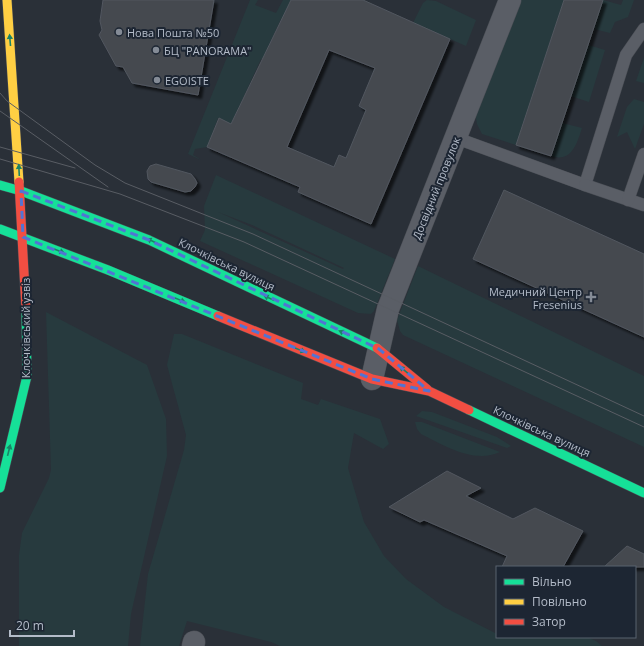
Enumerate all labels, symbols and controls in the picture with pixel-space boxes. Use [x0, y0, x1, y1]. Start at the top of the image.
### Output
place label: Нова Пошта №50 [127, 25, 219, 40]
marker: Нова Пошта №50 [114, 27, 124, 37]
one-way arrow [7, 34, 14, 46]
place label: БЦ "PANORAMA" [164, 43, 251, 58]
marker: БЦ "PANORAMA" [151, 45, 161, 55]
place label: EGOISTE [165, 73, 209, 88]
marker: EGOISTE [152, 75, 162, 85]
street label: Досвідний провулок [409, 134, 464, 241]
one-way arrow [16, 164, 23, 176]
street label: Клочківська вулиця [176, 234, 278, 294]
one-way arrow [146, 238, 158, 244]
one-way arrow [54, 248, 65, 254]
street label: Клочківський узвіз [18, 278, 33, 378]
place label: Медичний Центр Fresenius [489, 284, 582, 312]
marker: Медичний Центр Fresenius [585, 291, 597, 303]
one-way arrow [264, 295, 275, 301]
one-way arrow [174, 297, 185, 303]
one-way arrow [337, 329, 349, 335]
one-way arrow [295, 347, 307, 353]
one-way arrow [399, 365, 410, 374]
street label: Клочківська вулиця [491, 402, 593, 460]
one-way arrow [6, 444, 12, 456]
legend [496, 566, 636, 638]
text: Вільно [532, 573, 572, 590]
text: Повільно [532, 593, 587, 610]
scale bar [10, 612, 74, 638]
text: Затор [532, 613, 566, 630]
text: 20 m [16, 617, 44, 634]

